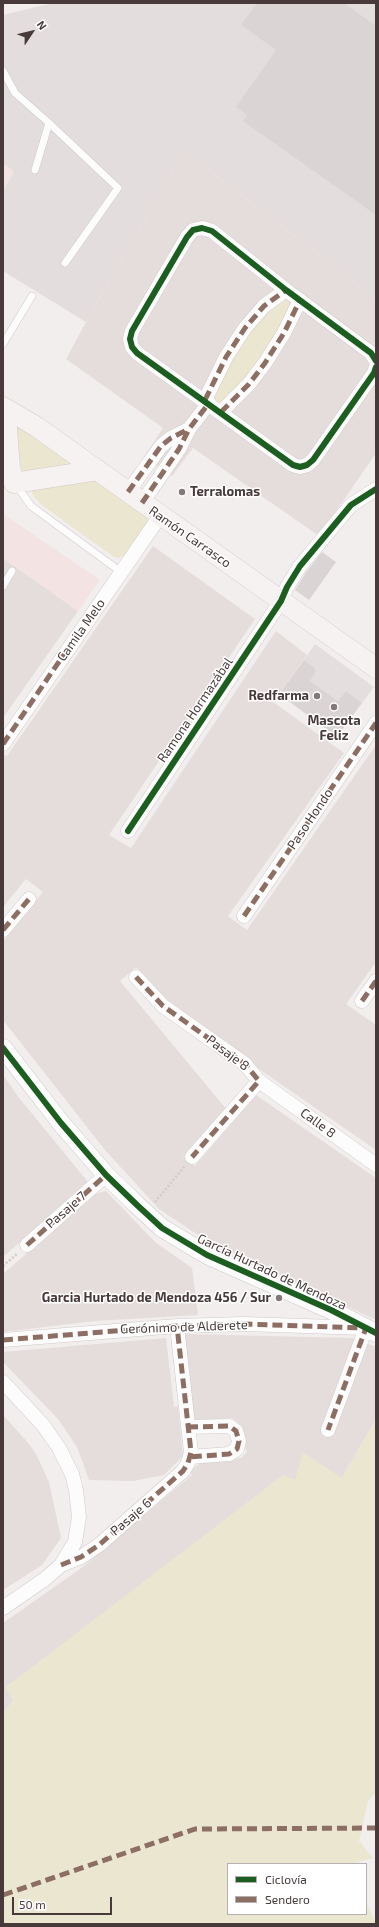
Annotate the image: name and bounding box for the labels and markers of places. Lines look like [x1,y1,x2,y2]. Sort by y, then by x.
place label: Terralomas [190,484,260,500]
marker: Terralomas [177,487,187,497]
place label: Redfarma [249,688,309,704]
marker: Redfarma [312,691,322,701]
marker: Mascota Feliz [329,702,339,712]
place label: Mascota Feliz [307,713,361,744]
place label: Garcia Hurtado de Mendoza 456 / Sur [42,1290,271,1306]
marker: Garcia Hurtado de Mendoza 456 / Sur [274,1293,284,1303]

